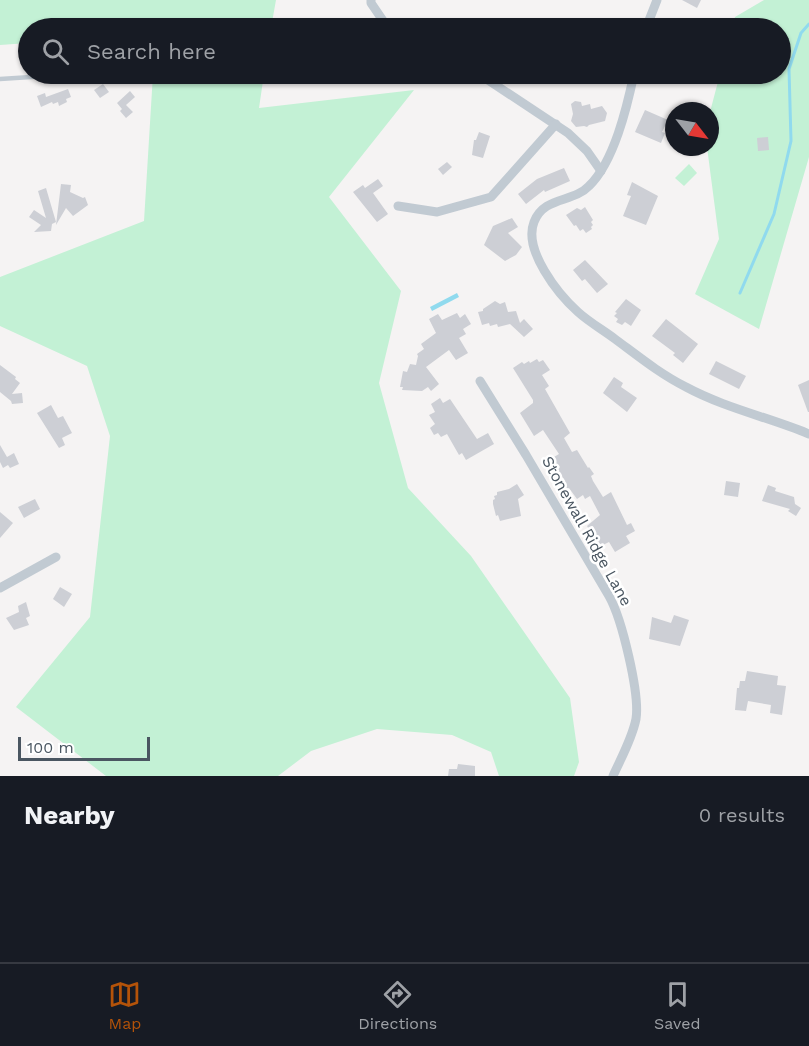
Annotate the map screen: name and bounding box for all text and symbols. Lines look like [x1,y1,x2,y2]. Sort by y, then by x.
search box [18,18,791,84]
icon: search [39,35,72,68]
text: Search here [87,39,216,64]
north arrow [665,102,719,156]
street label: Stonewall Ridge Lane [538,453,636,609]
scale bar [18,734,150,762]
text: 100 m [27,738,74,757]
text: Nearby [24,800,115,830]
text: 0 results [699,803,785,827]
tab: Map [108,978,141,1033]
tab: Directions [358,978,437,1033]
tab: Saved [654,978,701,1033]

